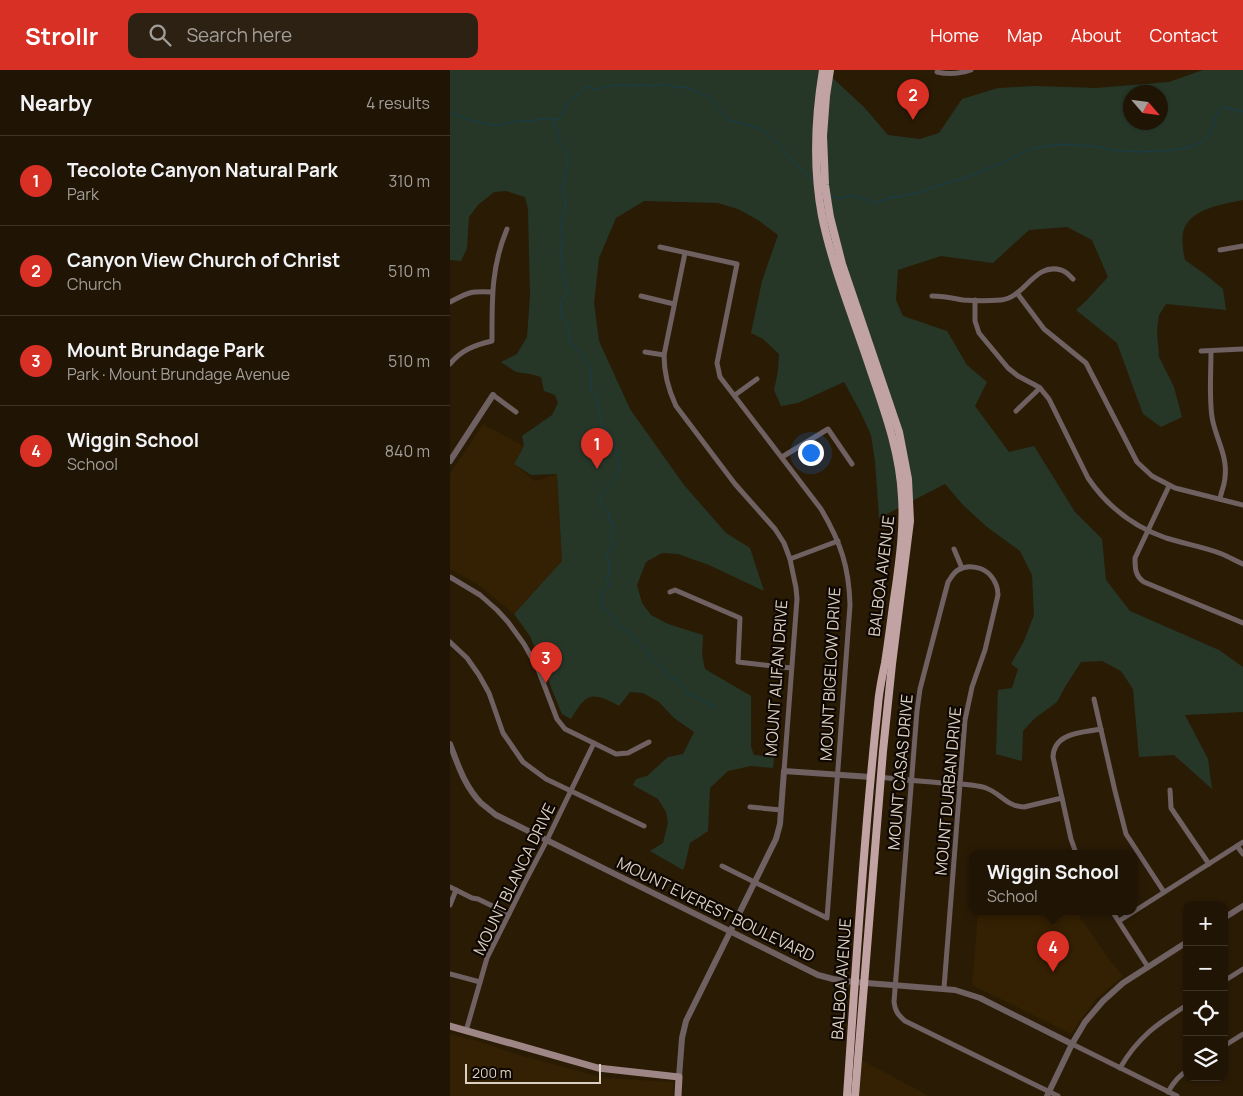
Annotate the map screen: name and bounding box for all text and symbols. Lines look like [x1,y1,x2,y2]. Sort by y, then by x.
search box [128,13,478,58]
text: Strollr [25,19,98,52]
icon: search [146,21,174,49]
text: Search here [186,22,292,48]
text: Home [930,23,979,47]
text: Map [1007,23,1043,47]
text: About [1071,23,1121,47]
text: Contact [1149,23,1218,47]
pin: 2 [897,79,929,120]
north arrow [1123,85,1168,130]
text: Nearby [20,89,92,117]
text: 4 results [366,92,430,114]
text: Tecolote Canyon Natural Park [67,157,338,183]
text: 1 [32,170,40,192]
text: 310 m [388,170,430,192]
text: Park [67,183,99,205]
text: Canyon View Church of Christ [67,247,340,273]
text: 2 [31,260,41,282]
text: 510 m [388,260,430,282]
text: Church [67,273,121,295]
text: Mount Brundage Park [67,337,264,363]
text: 3 [31,350,41,372]
text: 510 m [388,350,430,372]
text: Park · Mount Brundage Avenue [67,363,290,385]
text: Wiggin School [67,427,199,453]
pin: 1 [581,428,613,469]
text: 4 [31,440,41,462]
text: 840 m [385,440,430,462]
your location [798,440,824,466]
text: School [67,453,118,475]
street label: BALBOA AVENUE [863,514,899,638]
street label: MOUNT BIGELOW DRIVE [814,587,846,761]
street label: MOUNT ALIFAN DRIVE [760,599,792,757]
pin: 3 [530,642,562,683]
street label: MOUNT CASAS DRIVE [882,693,918,851]
street label: MOUNT DURBAN DRIVE [930,706,966,876]
street label: MOUNT BLANCA DRIVE [468,799,560,959]
popup [969,850,1137,915]
street label: MOUNT EVEREST BOULEVARD [613,851,819,967]
text: Wiggin School [987,859,1119,885]
text: School [987,885,1038,907]
map controls [1183,901,1228,1081]
button: + [1183,901,1228,946]
street label: BALBOA AVENUE [826,918,856,1040]
pin: 4 [1037,931,1069,972]
button: − [1183,946,1228,991]
button: locate [1183,991,1228,1036]
button: layers [1183,1036,1228,1081]
scale bar [465,1061,601,1084]
text: 200 m [472,1063,512,1082]

